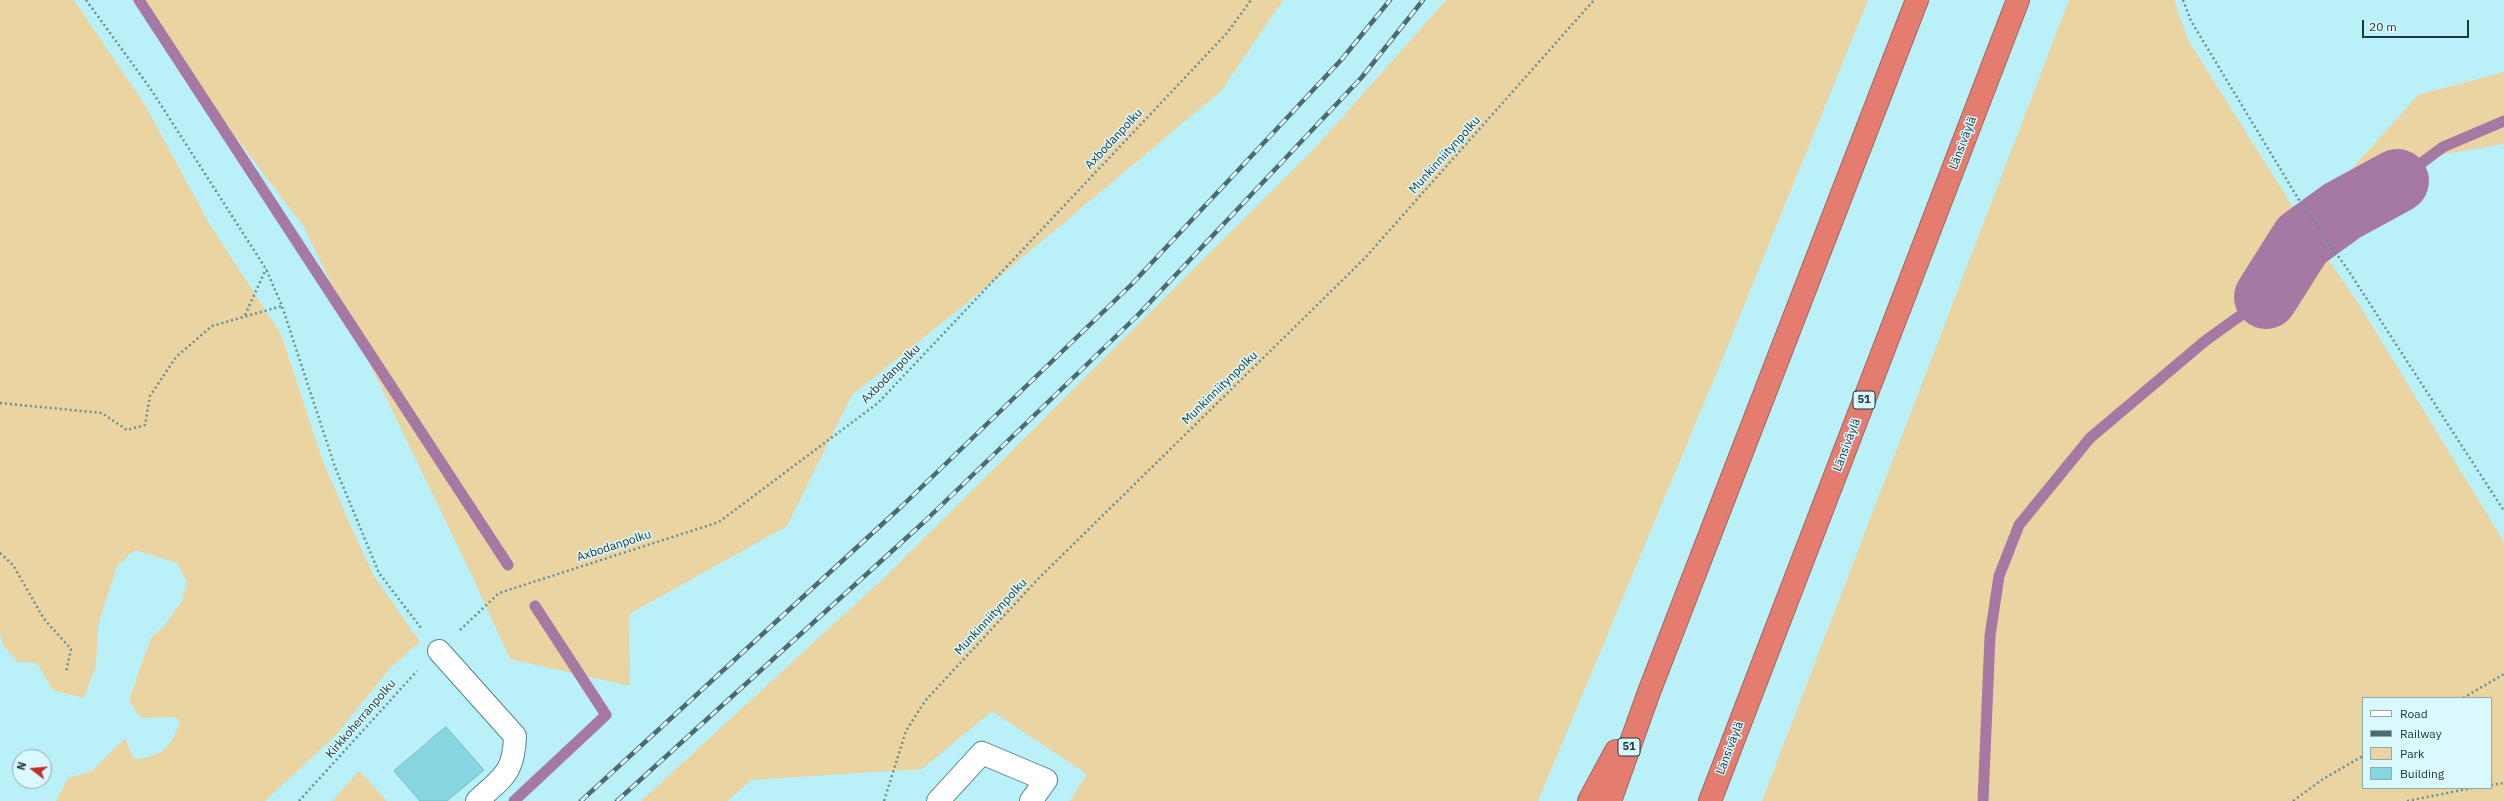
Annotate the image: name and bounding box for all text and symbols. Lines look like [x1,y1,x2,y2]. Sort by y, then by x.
scale bar [2364,12,2471,38]
text: 20 m [2369,19,2397,34]
street label: Axbodanpolku [1082,106,1146,172]
street label: Munkinniitynpolku [1406,113,1484,197]
street label: Länsiväylä [1946,114,1980,172]
street label: Axbodanpolku [858,341,924,407]
street label: Munkinniitynpolku [1179,348,1261,428]
road number: 51 [1853,391,1875,409]
street label: Länsiväylä [1830,416,1864,474]
street label: Axbodanpolku [575,527,653,565]
street label: Munkinniitynpolku [952,576,1030,658]
street label: Kirkkoherranpolku [323,677,399,761]
legend [2362,697,2492,789]
text: Road [2400,706,2428,721]
street label: Länsiväylä [1713,719,1747,777]
text: Railway [2400,726,2442,741]
road number: 51 [1618,738,1640,756]
text: Park [2400,746,2424,761]
north arrow [12,749,52,789]
text: N [14,760,29,772]
text: Building [2400,766,2444,781]

